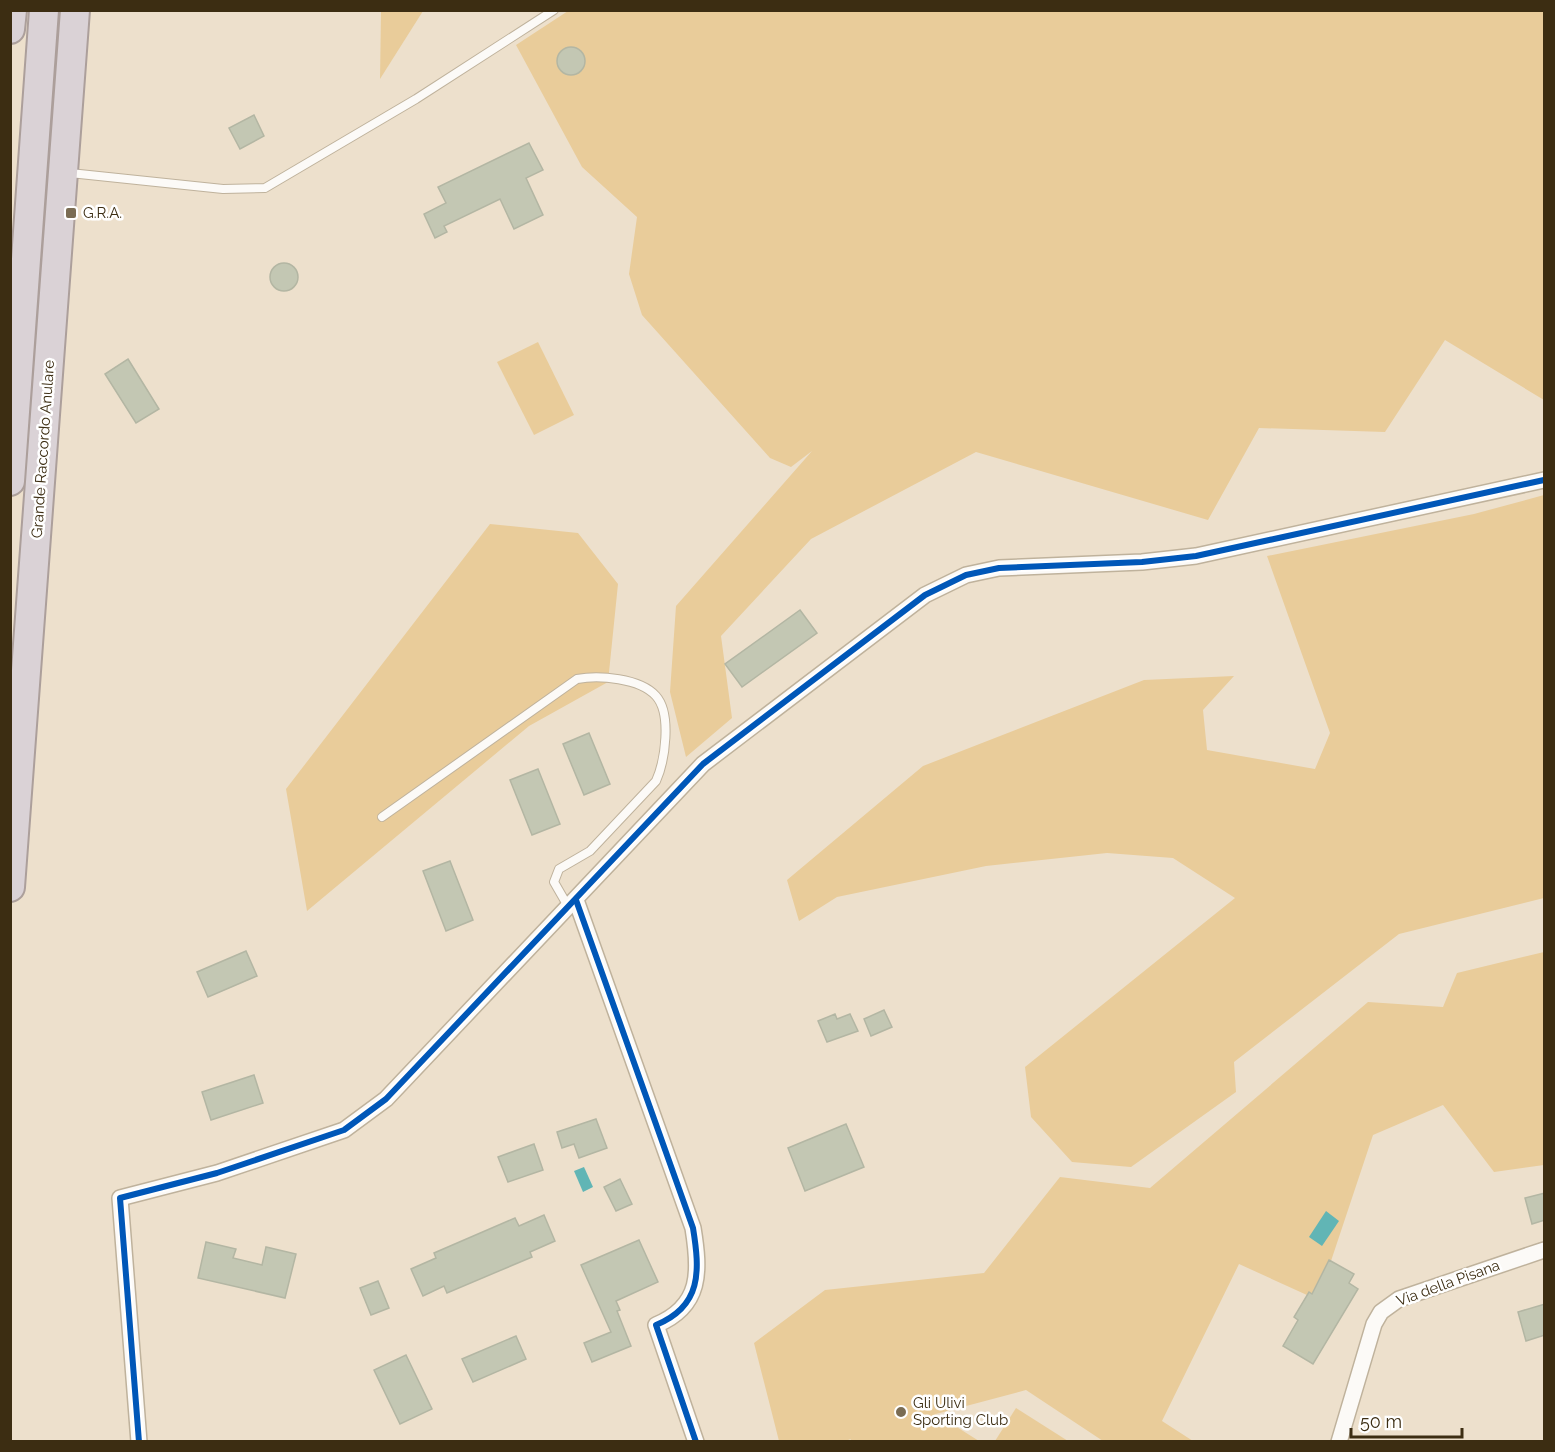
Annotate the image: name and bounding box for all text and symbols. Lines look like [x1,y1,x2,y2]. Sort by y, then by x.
place label: G.R.A. [83,204,122,222]
marker: G.R.A. [64,206,78,220]
street label: Grande Raccordo Anulare [28,359,58,539]
street label: Via della Pisana [1394,1256,1502,1310]
place label: Gli Ulivi Sporting Club [913,1394,1008,1429]
scale bar [1351,1401,1462,1439]
marker: Gli Ulivi Sporting Club [894,1405,908,1419]
text: 50 m [1360,1411,1402,1432]

